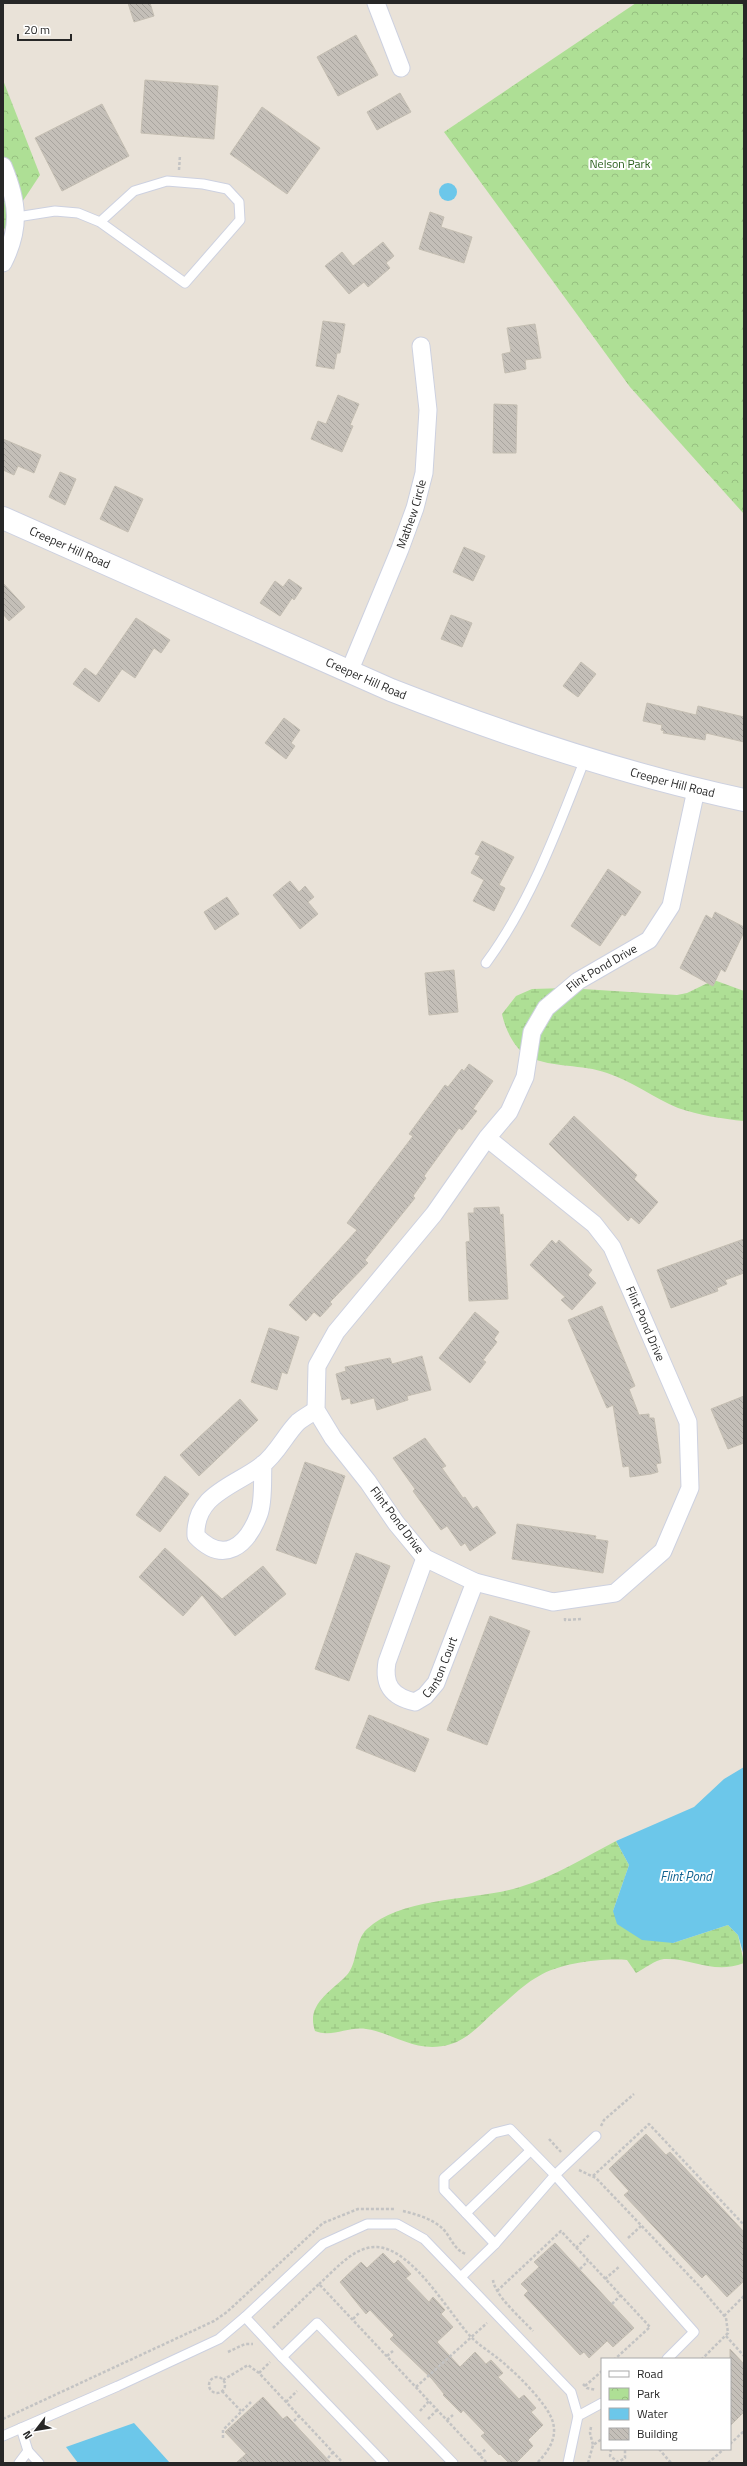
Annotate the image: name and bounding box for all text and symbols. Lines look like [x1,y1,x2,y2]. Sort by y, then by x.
scale bar [18,16,71,42]
text: 20 m [24,20,50,39]
park label: Nelson Park [590,154,651,173]
street label: Mathew Circle [391,477,431,551]
street label: Creeper Hill Road [26,521,113,573]
street label: Creeper Hill Road [323,652,410,704]
street label: Creeper Hill Road [628,762,717,802]
street label: Flint Pond Drive [561,939,641,996]
street label: Flint Pond Drive [621,1283,670,1364]
street label: Flint Pond Drive [366,1482,429,1557]
street label: Canton Court [417,1633,462,1702]
water label: Flint Pond [660,1866,713,1886]
legend [601,2358,731,2450]
text: Road [637,2364,663,2383]
text: Park [637,2384,660,2403]
text: Water [637,2404,668,2423]
north arrow [16,2410,56,2450]
text: Building [637,2424,678,2443]
text: N [19,2428,36,2443]

